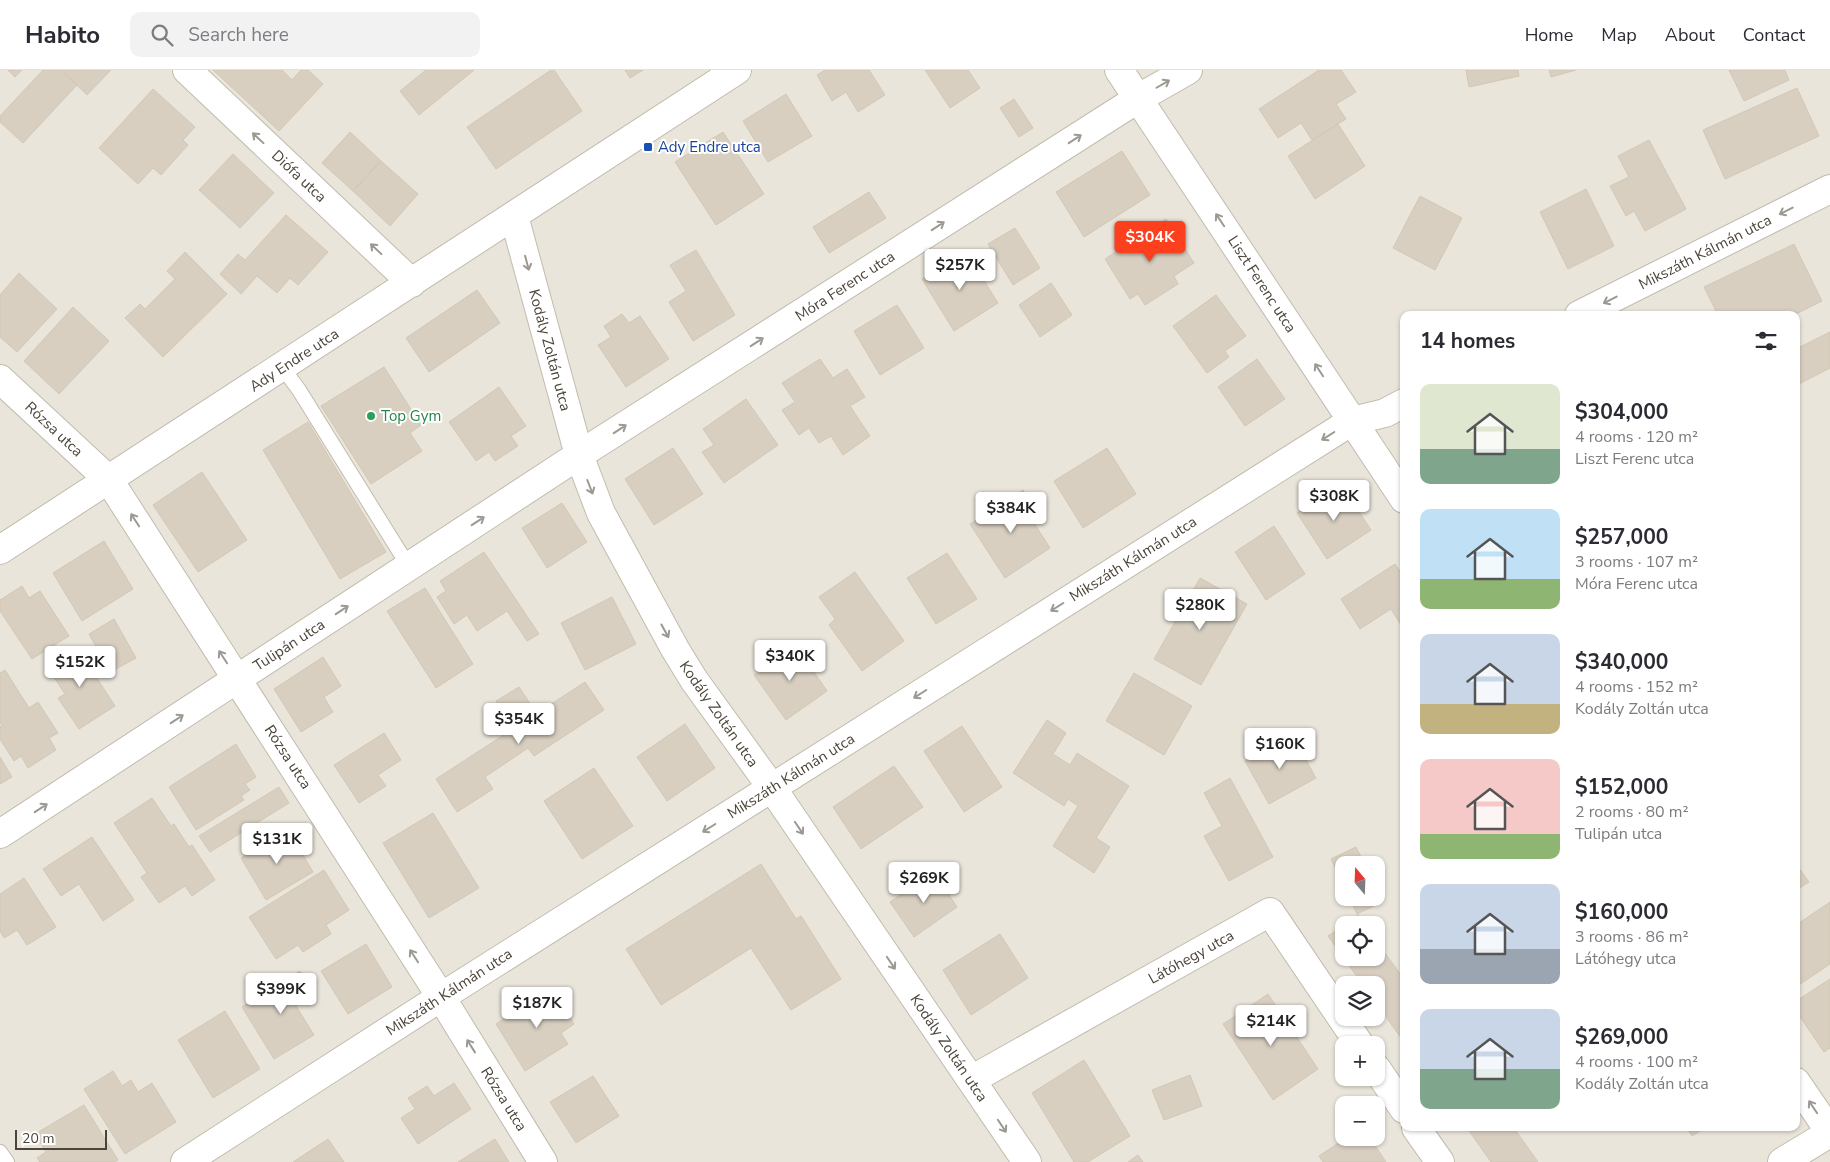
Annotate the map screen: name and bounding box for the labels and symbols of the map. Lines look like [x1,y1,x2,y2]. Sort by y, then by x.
one-way arrow [1156,79,1171,89]
one-way arrow [252,132,265,144]
one-way arrow [1068,133,1082,144]
place label: Ady Endre utca [658,137,761,157]
marker: Ady Endre utca [642,141,654,153]
street label: Diófa utca [267,145,331,207]
one-way arrow [1779,206,1794,216]
street label: Mikszáth Kálmán utca [1635,210,1775,294]
one-way arrow [1215,213,1225,227]
pin: $304K [1115,220,1185,263]
one-way arrow [931,221,945,231]
street label: Liszt Ferenc utca [1223,232,1301,336]
one-way arrow [370,243,383,255]
street label: Móra Ferenc utca [791,246,899,326]
pin: $257K [925,248,995,291]
one-way arrow [522,254,532,270]
street label: Kodály Zoltán utca [524,287,576,413]
one-way arrow [1603,296,1618,305]
street label: Ady Endre utca [245,324,343,396]
one-way arrow [749,336,763,346]
one-way arrow [1313,364,1323,378]
street label: Rózsa utca [21,397,87,461]
place label: Top Gym [381,406,441,426]
marker: Top Gym [365,410,377,422]
one-way arrow [612,424,626,434]
one-way arrow [1321,431,1335,441]
one-way arrow [586,478,595,494]
pin: $308K [1299,480,1369,522]
pin: $384K [976,492,1046,534]
street label: Mikszáth Kálmán utca [1066,512,1200,606]
one-way arrow [130,513,140,527]
one-way arrow [471,516,485,527]
pin: $280K [1165,588,1235,631]
one-way arrow [1051,603,1065,613]
one-way arrow [335,605,349,616]
street label: Tulipán utca [249,614,329,676]
one-way arrow [660,623,670,638]
pin: $340K [755,640,825,682]
pin: $152K [45,646,115,688]
one-way arrow [218,650,228,664]
street label: Kodály Zoltán utca [675,657,763,771]
one-way arrow [913,689,927,700]
pin: $354K [484,702,554,745]
one-way arrow [169,713,183,723]
street label: Rózsa utca [260,721,316,793]
pin: $160K [1245,728,1315,770]
street label: Mikszáth Kálmán utca [724,729,858,823]
one-way arrow [33,802,47,812]
one-way arrow [794,821,804,835]
pin: $131K [242,822,312,865]
one-way arrow [702,823,716,833]
north arrow [1335,856,1385,906]
pin: $269K [889,862,959,904]
street label: Látóhegy utca [1145,925,1237,989]
street label: Mikszáth Kálmán utca [382,944,516,1040]
one-way arrow [409,949,419,963]
one-way arrow [886,955,896,969]
pin: $399K [246,972,316,1015]
pin: $187K [502,986,572,1029]
street label: Kodály Zoltán utca [906,990,992,1106]
pin: $214K [1236,1004,1306,1047]
one-way arrow [466,1040,476,1054]
street label: Rózsa utca [476,1063,532,1135]
one-way arrow [1808,1101,1818,1115]
one-way arrow [997,1118,1007,1132]
scale bar [15,1127,108,1150]

